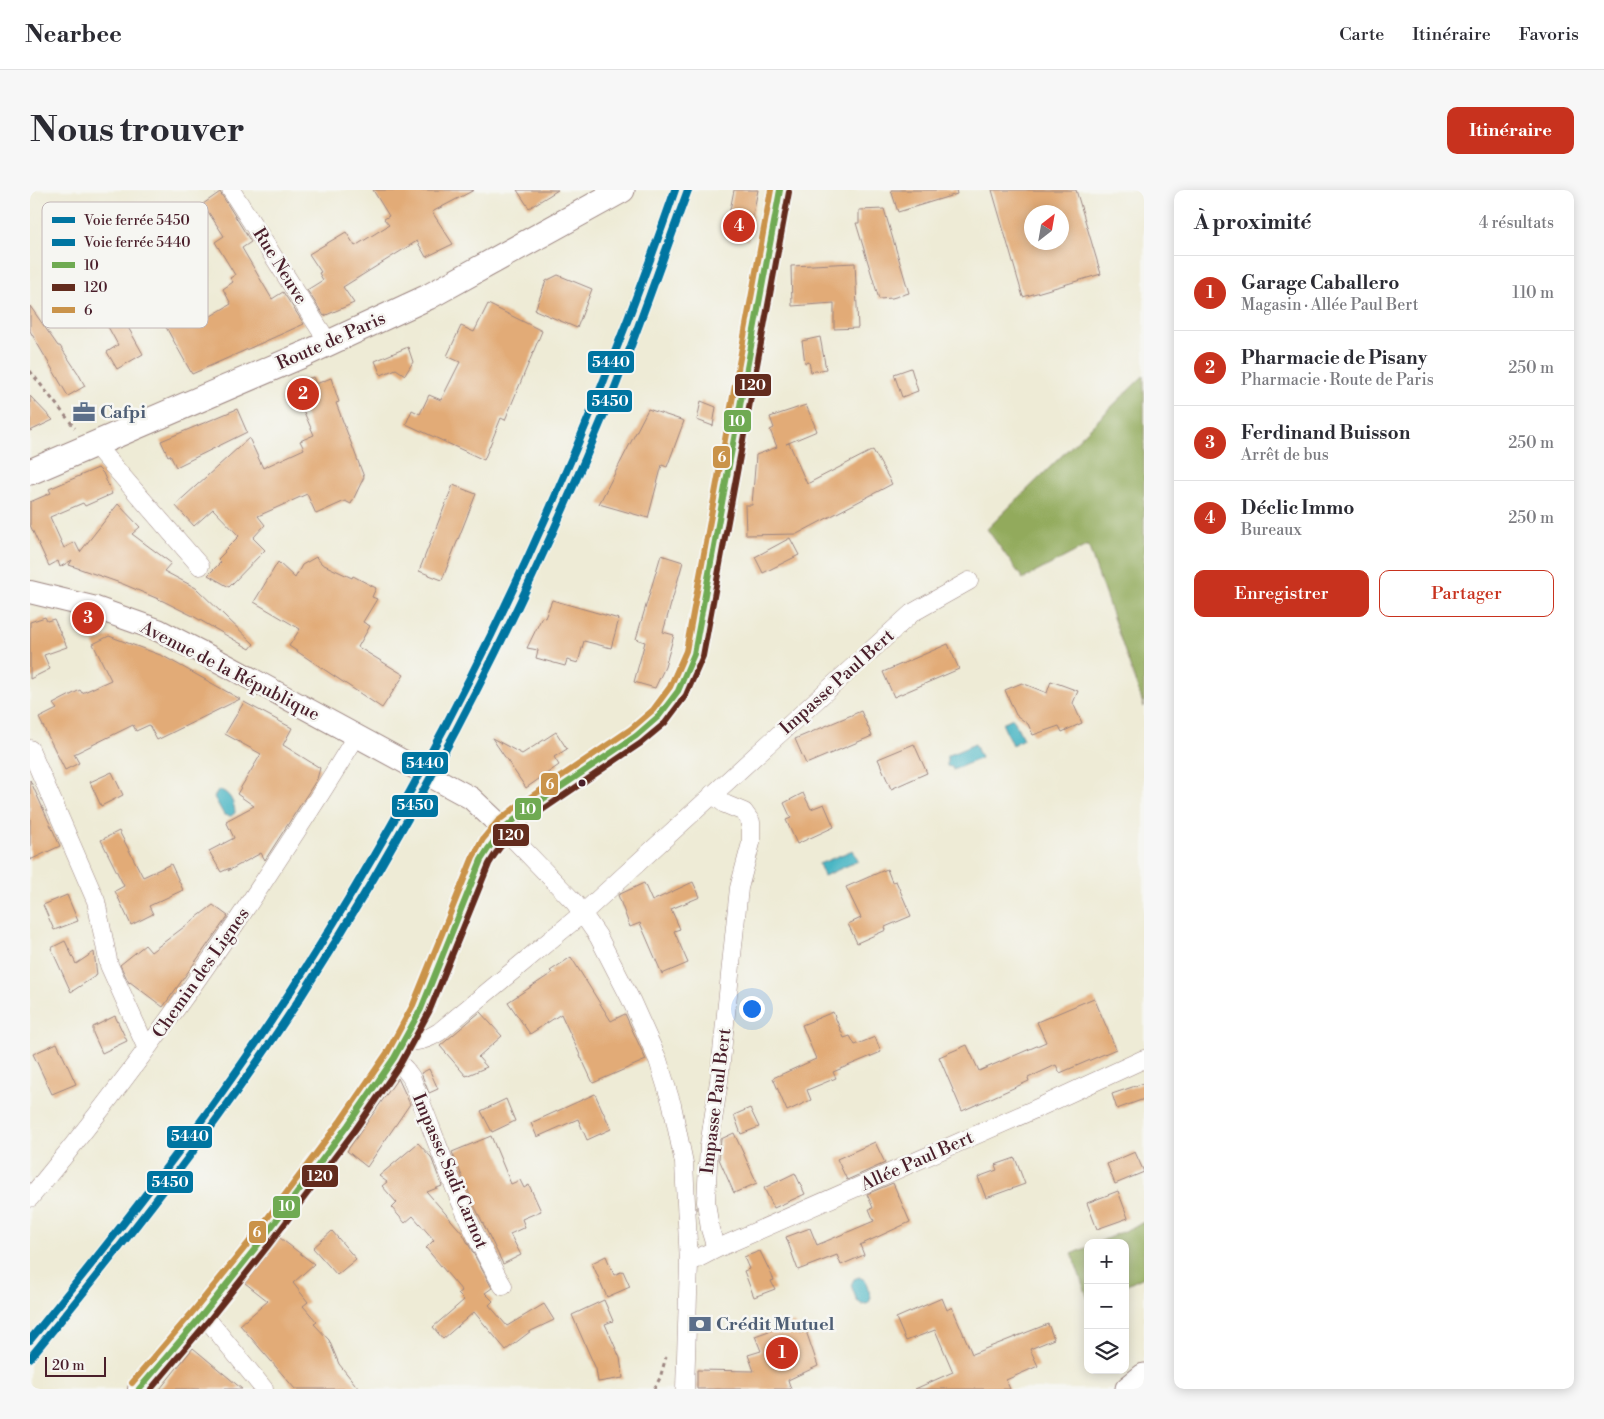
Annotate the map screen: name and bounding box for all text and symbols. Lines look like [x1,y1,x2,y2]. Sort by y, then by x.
text: Nearbee [25,20,122,50]
text: Carte [1339,23,1384,46]
text: Itinéraire [1412,23,1491,46]
text: Favoris [1519,23,1579,46]
button: Itinéraire [1447,107,1574,154]
text: Nous trouver [30,109,245,152]
legend [42,202,208,328]
north arrow [1024,205,1069,250]
pin: 4 [723,207,755,245]
text: À proximité [1194,210,1311,236]
text: Voie ferrée 5450 [83,212,190,230]
text: 4 résultats [1479,213,1554,233]
street label: Rue Neuve [248,224,312,308]
text: Voie ferrée 5440 [83,234,191,252]
text: 10 [84,257,99,275]
text: Garage Caballero [1241,271,1399,295]
text: 120 [84,279,108,297]
text: 1 [1206,283,1214,303]
text: 110 m [1512,283,1554,303]
text: Magasin · Allée Paul Bert [1241,295,1418,315]
text: 6 [84,302,93,320]
street label: Route de Paris [273,307,389,375]
text: Pharmacie de Pisany [1241,346,1427,370]
line badge: 5440 [587,350,635,374]
text: 5440 [592,354,630,372]
text: 2 [1205,358,1215,378]
text: 250 m [1508,358,1554,378]
text: Pharmacie · Route de Paris [1241,370,1434,390]
line badge: 120 [734,373,772,397]
pin: 2 [287,375,319,413]
text: 120 [740,377,766,395]
line badge: 5450 [586,389,633,413]
text: 5450 [591,393,629,411]
office icon: Cafpi [71,399,97,425]
place label: Cafpi [100,401,146,424]
line badge: 10 [723,409,752,433]
text: 10 [729,413,745,431]
text: Ferdinand Buisson [1241,421,1410,445]
text: 3 [1205,433,1215,453]
text: 250 m [1508,433,1554,453]
line badge: 6 [712,445,731,469]
text: Arrêt de bus [1241,445,1329,465]
text: 6 [718,449,727,467]
text: Déclic Immo [1241,496,1354,520]
text: 4 [1205,508,1215,528]
text: 250 m [1508,508,1554,528]
text: Bureaux [1241,520,1302,540]
button: Enregistrer [1194,570,1369,617]
button: Partager [1379,570,1554,617]
pin: 3 [72,599,104,637]
street label: Avenue de la République [136,615,324,726]
street label: Impasse Paul Bert [775,624,900,740]
line badge: 5440 [401,751,449,775]
text: 5440 [406,755,444,773]
line badge: 6 [540,772,559,796]
text: 6 [546,776,555,794]
unlabelled marker [577,778,587,788]
line badge: 5450 [391,794,439,818]
text: 5450 [396,797,434,815]
line badge: 10 [514,797,542,821]
text: 10 [520,801,536,819]
line badge: 120 [492,823,530,847]
text: 120 [498,827,524,845]
street label: Chemin des Lignes [147,903,255,1043]
your location [739,996,765,1022]
street label: Impasse Paul Bert [696,1026,736,1175]
street label: Impasse Sadi Carnot [407,1090,493,1253]
line badge: 5440 [166,1125,213,1149]
street label: Allée Paul Bert [856,1126,978,1197]
text: 5440 [171,1128,209,1146]
line badge: 120 [301,1164,339,1188]
text: 120 [307,1168,333,1186]
line badge: 5450 [146,1170,194,1194]
text: 5450 [151,1174,189,1192]
line badge: 10 [272,1195,301,1219]
text: 10 [279,1198,295,1216]
line badge: 6 [248,1220,267,1244]
text: 6 [253,1224,262,1242]
map controls [1084,1239,1129,1374]
button: + [1084,1239,1129,1284]
button: − [1084,1284,1129,1329]
bank icon: Crédit Mutuel [687,1311,713,1337]
place label: Crédit Mutuel [716,1313,835,1336]
button: layers [1084,1329,1129,1374]
pin: 1 [766,1334,798,1372]
scale bar [45,1354,106,1377]
text: 20 m [52,1357,84,1375]

